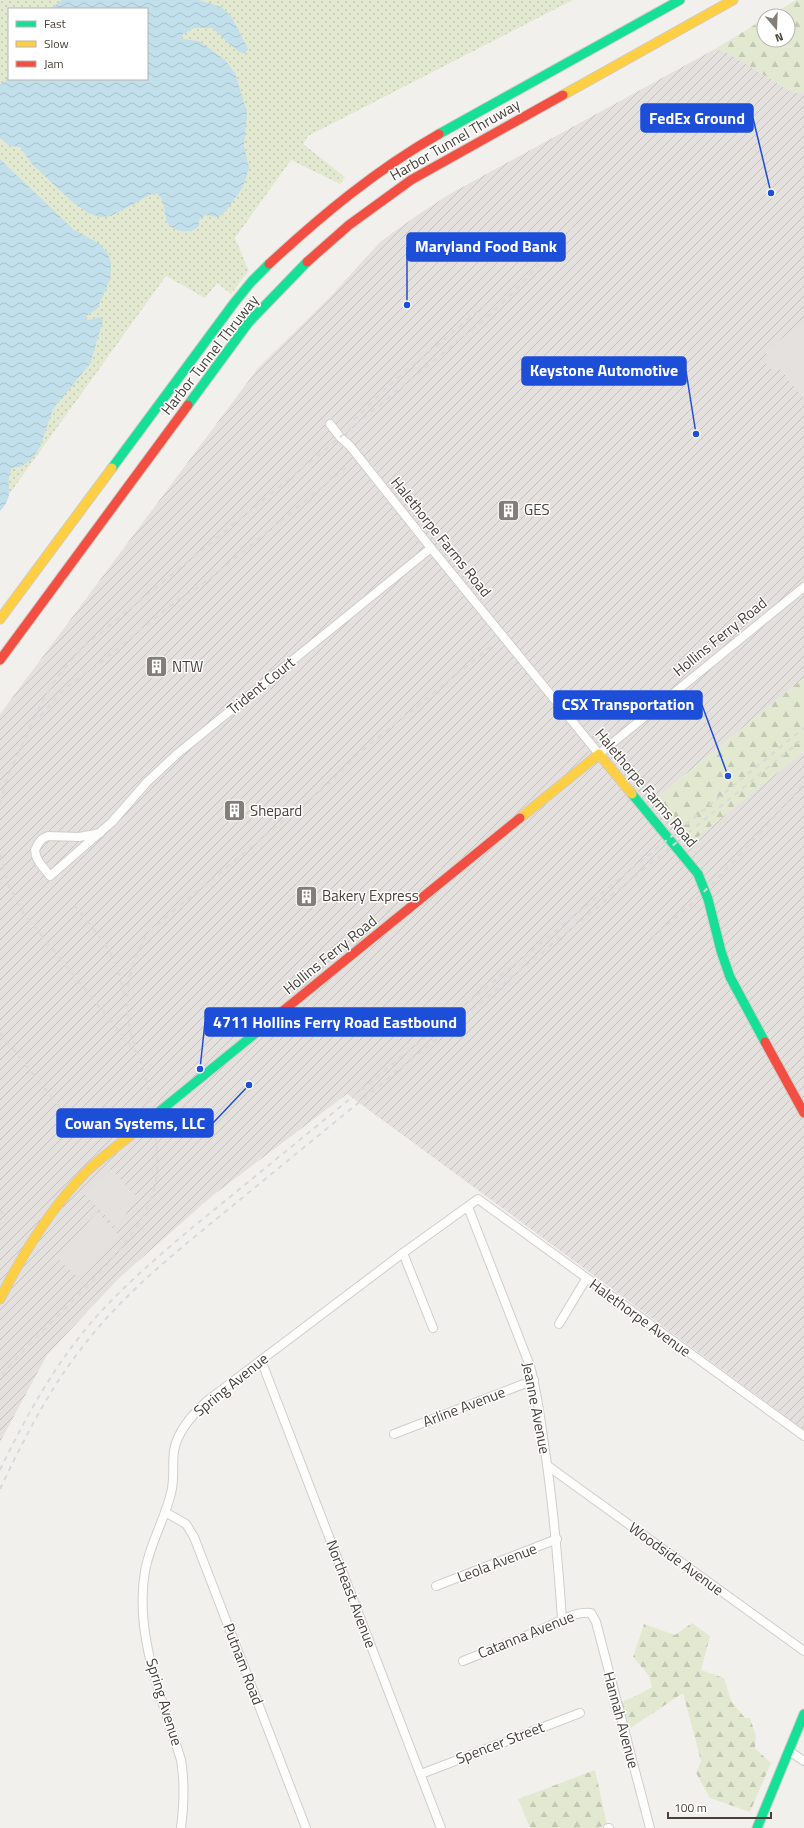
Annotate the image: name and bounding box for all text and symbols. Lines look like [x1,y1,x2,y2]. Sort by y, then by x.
legend [8,8,148,80]
north arrow [756,8,796,48]
text: Fast [44,14,67,33]
text: N [773,29,785,46]
text: Slow [44,34,69,53]
text: Jam [44,54,64,73]
street label: Harbor Tunnel Thruway [385,93,524,186]
callout: FedEx Ground [641,104,753,132]
text: FedEx Ground [649,106,745,130]
callout: Maryland Food Bank [407,233,565,261]
text: Maryland Food Bank [415,234,558,258]
street label: Harbor Tunnel Thruway [155,290,264,420]
callout: Keystone Automotive [522,357,686,385]
text: Keystone Automotive [530,358,678,382]
street label: Halethorpe Farms Road [385,471,497,602]
building icon: GES [496,497,522,523]
place label: GES [524,498,550,521]
street label: Hollins Ferry Road [668,591,772,682]
street label: Trident Court [222,651,300,720]
building icon: NTW [143,654,169,680]
place label: NTW [172,655,203,678]
callout: CSX Transportation [554,691,702,719]
text: CSX Transportation [562,692,694,716]
street label: Halethorpe Farms Road [590,723,703,852]
building icon: Shepard [221,798,247,824]
place label: Shepard [250,799,302,822]
building icon: Bakery Express [294,883,320,909]
place label: Bakery Express [322,884,419,907]
street label: Hollins Ferry Road [278,909,382,1000]
callout: 4711 Hollins Ferry Road Eastbound [205,1008,465,1036]
text: 4711 Hollins Ferry Road Eastbound [213,1010,457,1034]
callout: Cowan Systems, LLC [57,1109,213,1137]
text: Cowan Systems, LLC [65,1111,206,1135]
street label: Halethorpe Avenue [585,1273,696,1362]
street label: Spring Avenue [188,1347,273,1422]
street label: Jeanne Avenue [516,1360,557,1456]
street label: Arline Avenue [419,1380,508,1433]
street label: Woodside Avenue [624,1516,729,1601]
street label: Northeast Avenue [320,1536,383,1651]
street label: Leola Avenue [454,1537,540,1588]
street label: Catanna Avenue [474,1605,578,1664]
street label: Putnam Road [217,1620,270,1708]
street label: Spring Avenue [140,1655,189,1748]
street label: Hannah Avenue [597,1669,645,1771]
street label: Spencer Street [452,1715,548,1770]
scale bar [668,1794,771,1820]
text: 100 m [674,1798,707,1817]

